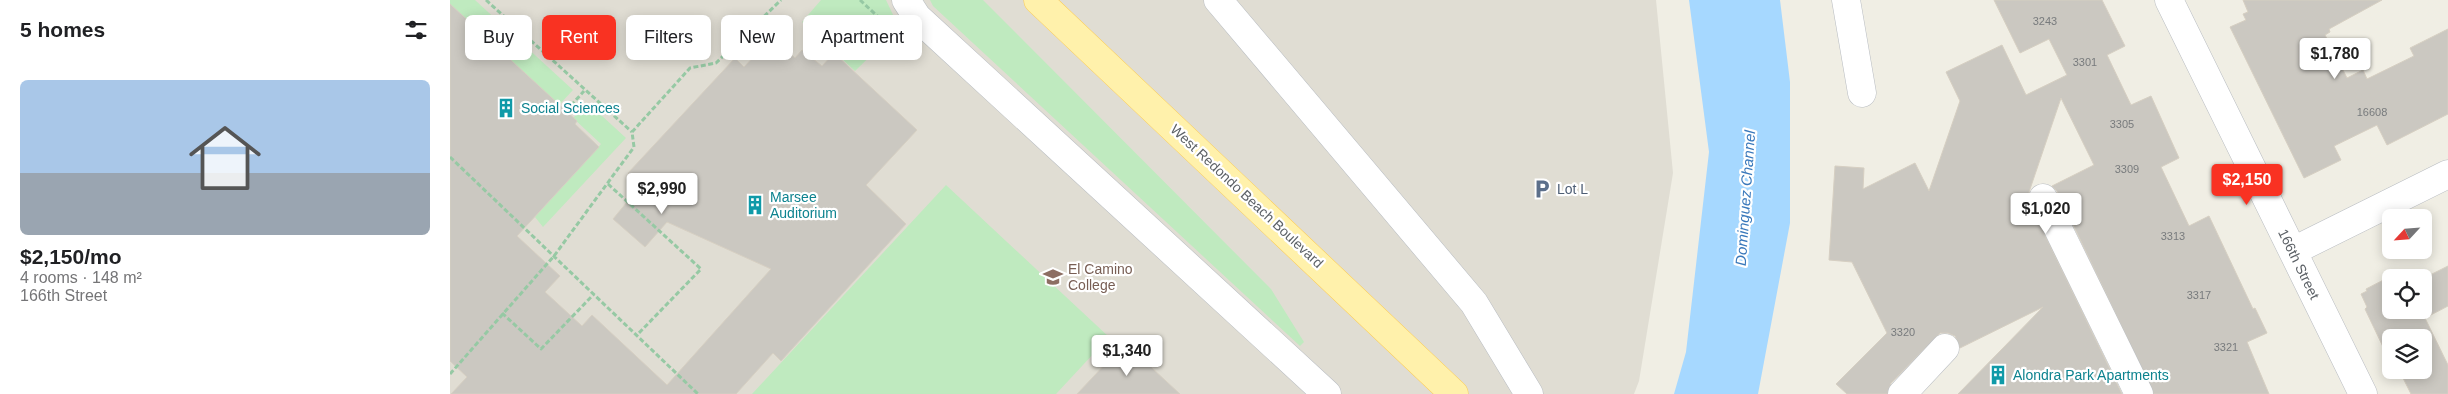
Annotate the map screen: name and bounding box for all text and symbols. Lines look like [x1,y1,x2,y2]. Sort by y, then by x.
chip: Buy [465,15,532,60]
chip: Rent [542,15,616,60]
chip: Filters [626,15,711,60]
chip: New [721,15,793,60]
chip: Apartment [803,15,922,60]
house number: 3243 [2033,15,2057,27]
icon: filters [402,16,430,44]
text: 5 homes [20,18,105,41]
pin: $1,780 [2294,38,2376,80]
text: $1,780 [2311,45,2359,62]
house number: 3301 [2073,56,2097,68]
building icon: Social Sciences [495,97,517,119]
place label: Social Sciences [521,100,620,116]
house number: 16608 [2357,106,2387,118]
icon: home [180,113,270,203]
house number: 3305 [2110,118,2134,130]
street label: West Redondo Beach Boulevard [1167,121,1327,271]
water label: Dominguez Channel [1732,129,1758,266]
house number: 3309 [2115,163,2139,175]
pin: $2,150 [2206,164,2288,206]
text: $2,150 [2223,171,2271,188]
pin: $2,990 [621,172,703,215]
parking icon: Lot L [1531,178,1553,200]
text: $2,990 [638,180,686,197]
place label: Lot L [1557,181,1588,197]
place label: Marsee Auditorium [770,189,837,221]
pin: $1,020 [2005,192,2087,235]
building icon: Marsee Auditorium [744,194,766,216]
text: $1,020 [2022,200,2070,217]
north arrow [2382,209,2432,259]
map controls [2382,209,2432,379]
street label: 166th Street [2275,226,2323,302]
house number: 3313 [2161,230,2185,242]
text: $2,150/mo [20,245,122,268]
place label: El Camino College [1068,261,1133,293]
school or university icon: El Camino College [1042,266,1064,288]
text: 4 rooms · 148 m² [20,269,142,286]
button: locate [2382,269,2432,319]
text: 166th Street [20,287,107,304]
house number: 3317 [2187,289,2211,301]
house number: 3320 [1891,326,1915,338]
button: layers [2382,329,2432,379]
pin: $1,340 [1086,334,1168,377]
house number: 3321 [2214,341,2238,353]
text: $1,340 [1103,342,1151,359]
building icon: Alondra Park Apartments [1987,364,2009,386]
place label: Alondra Park Apartments [2013,367,2169,383]

